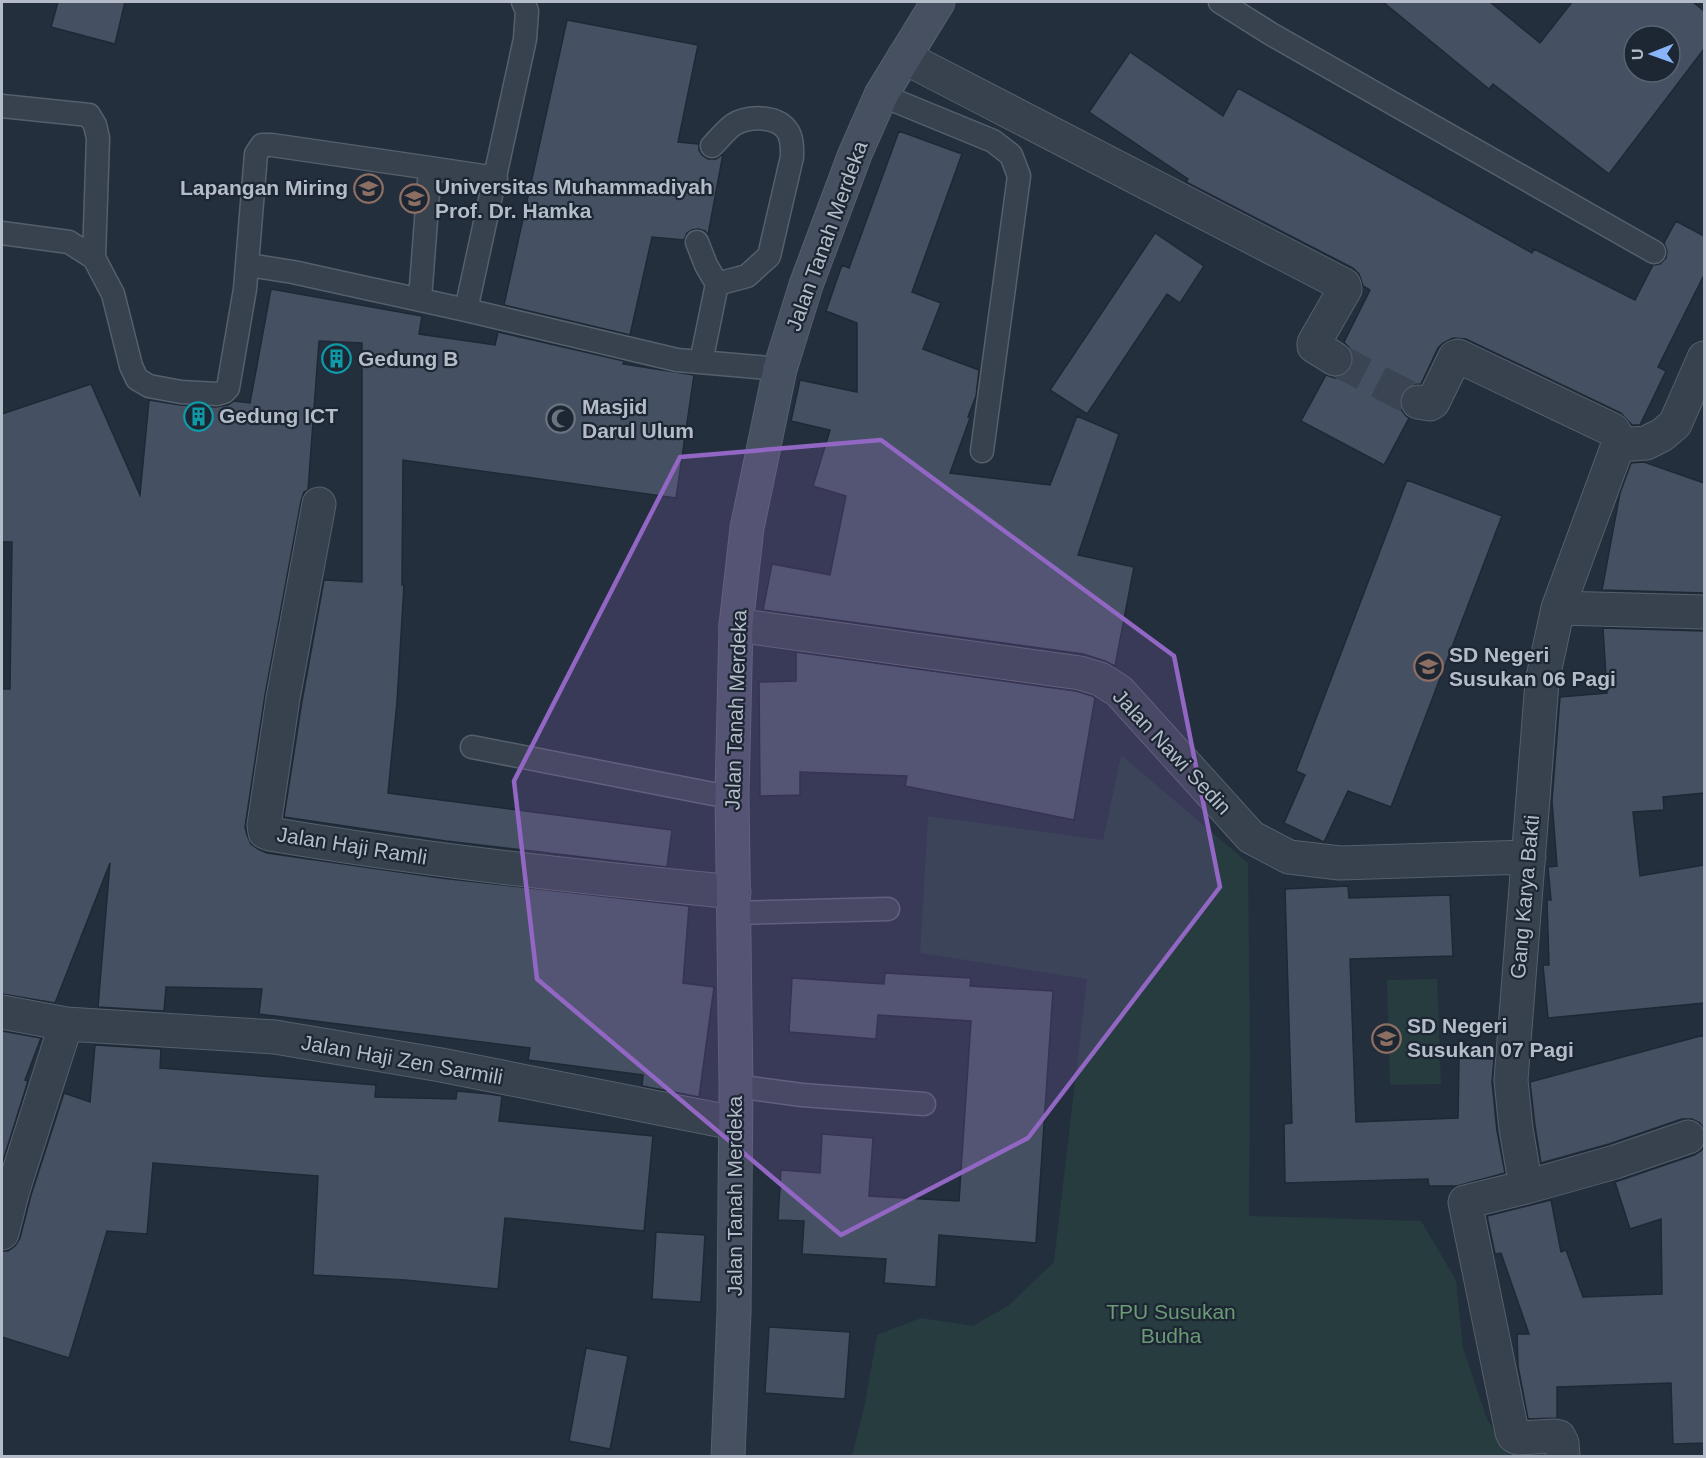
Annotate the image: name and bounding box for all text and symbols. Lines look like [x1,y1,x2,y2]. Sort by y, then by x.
north arrow [1622,24,1682,84]
text: U [1629,48,1646,60]
street label: Jalan Tanah Merdeka [781,137,872,334]
school or university icon: Lapangan Miring [353,172,385,204]
place label: Universitas Muhammadiyah Prof. Dr. Hamka [435,175,713,222]
place label: Lapangan Miring [180,176,348,199]
school or university icon: Universitas Muhammadiyah Prof. Dr. Hamka [398,183,430,215]
building icon: Gedung B [321,343,353,375]
place label: Gedung B [358,347,458,370]
place label: Masjid Darul Ulum [582,395,694,442]
building icon: Gedung ICT [182,400,214,432]
mosque icon: Masjid Darul Ulum [545,403,577,435]
place label: Gedung ICT [219,404,338,427]
street label: Jalan Tanah Merdeka [721,609,751,811]
place label: SD Negeri Susukan 06 Pagi [1449,643,1616,690]
school or university icon: SD Negeri Susukan 06 Pagi [1412,651,1444,683]
street label: Jalan Nawi Sedin [1109,684,1236,819]
street label: Gang Karya Bakti [1506,814,1543,980]
street label: Jalan Haji Ramli [275,822,429,869]
place label: SD Negeri Susukan 07 Pagi [1407,1014,1574,1061]
school or university icon: SD Negeri Susukan 07 Pagi [1370,1022,1402,1054]
street label: Jalan Haji Zen Sarmili [300,1030,505,1089]
street label: Jalan Tanah Merdeka [723,1095,746,1296]
park label: TPU Susukan Budha [1106,1300,1236,1347]

